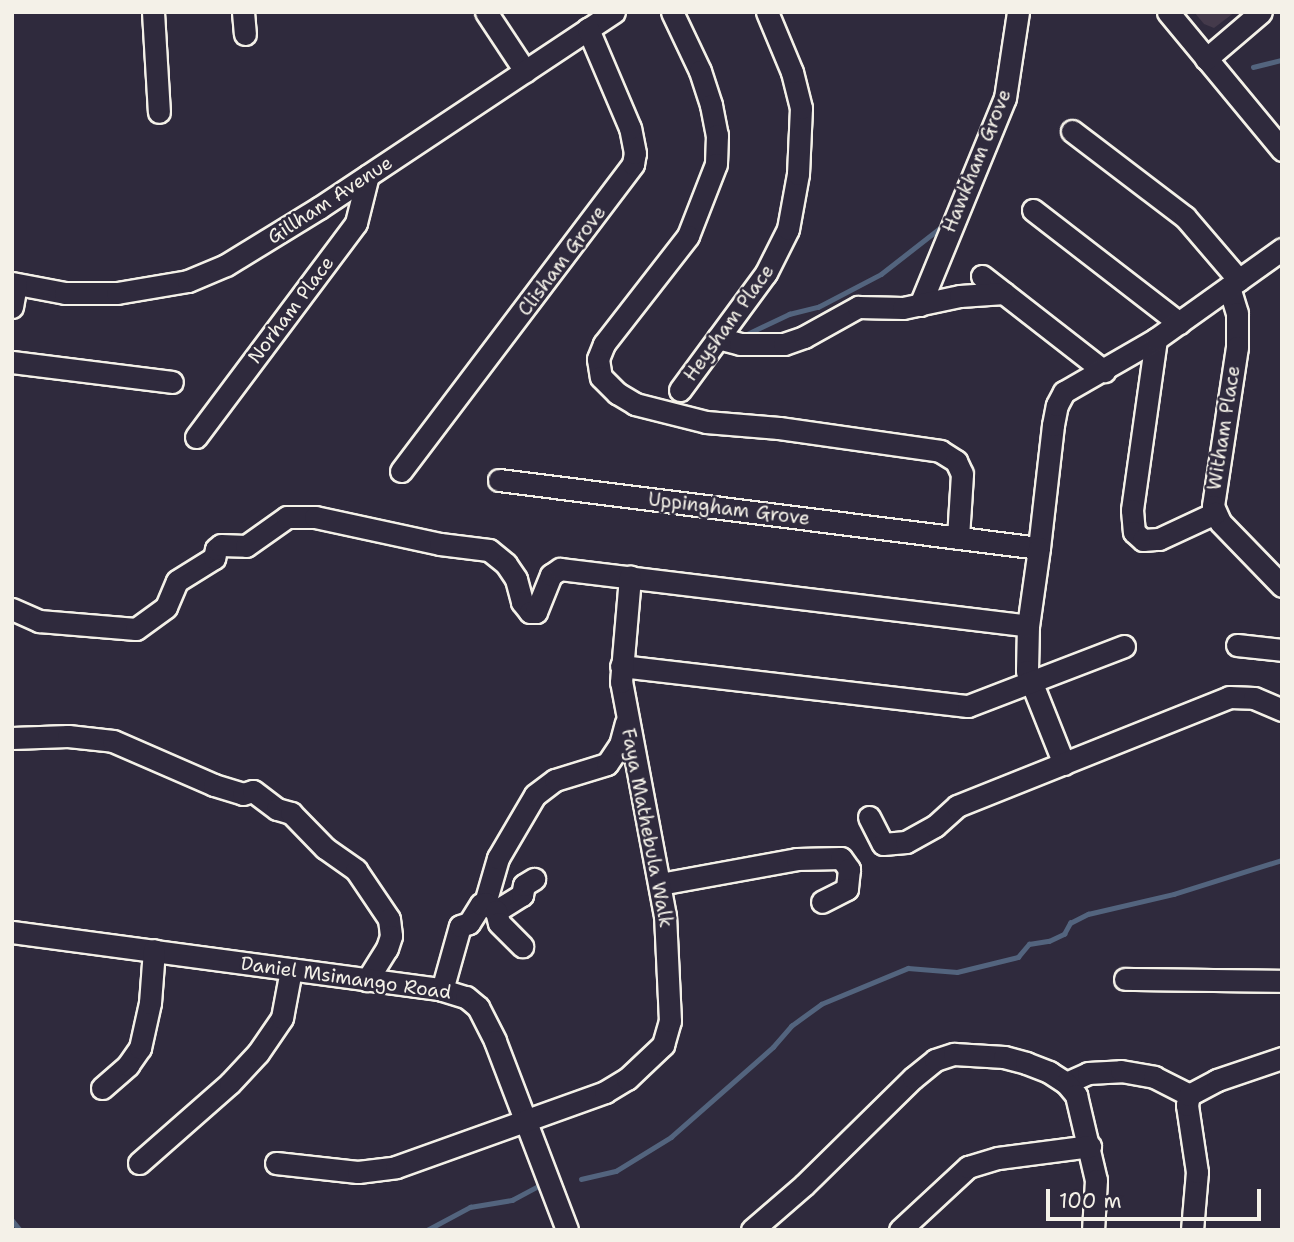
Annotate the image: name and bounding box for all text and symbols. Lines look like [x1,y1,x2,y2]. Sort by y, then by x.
street label: Hawkham Grove [938,86,1016,236]
street label: Gillham Avenue [263,151,397,249]
street label: Clisham Grove [513,201,611,321]
street label: Norham Place [243,252,339,368]
street label: Heysham Place [679,260,779,386]
street label: Witham Place [1203,364,1245,492]
street label: Uppingham Grove [647,488,811,530]
street label: Faya Mathebula Walk [616,726,678,930]
street label: Daniel Msimango Road [239,952,453,1004]
scale bar [1049,1176,1264,1220]
text: 100 m [1059,1187,1122,1215]

